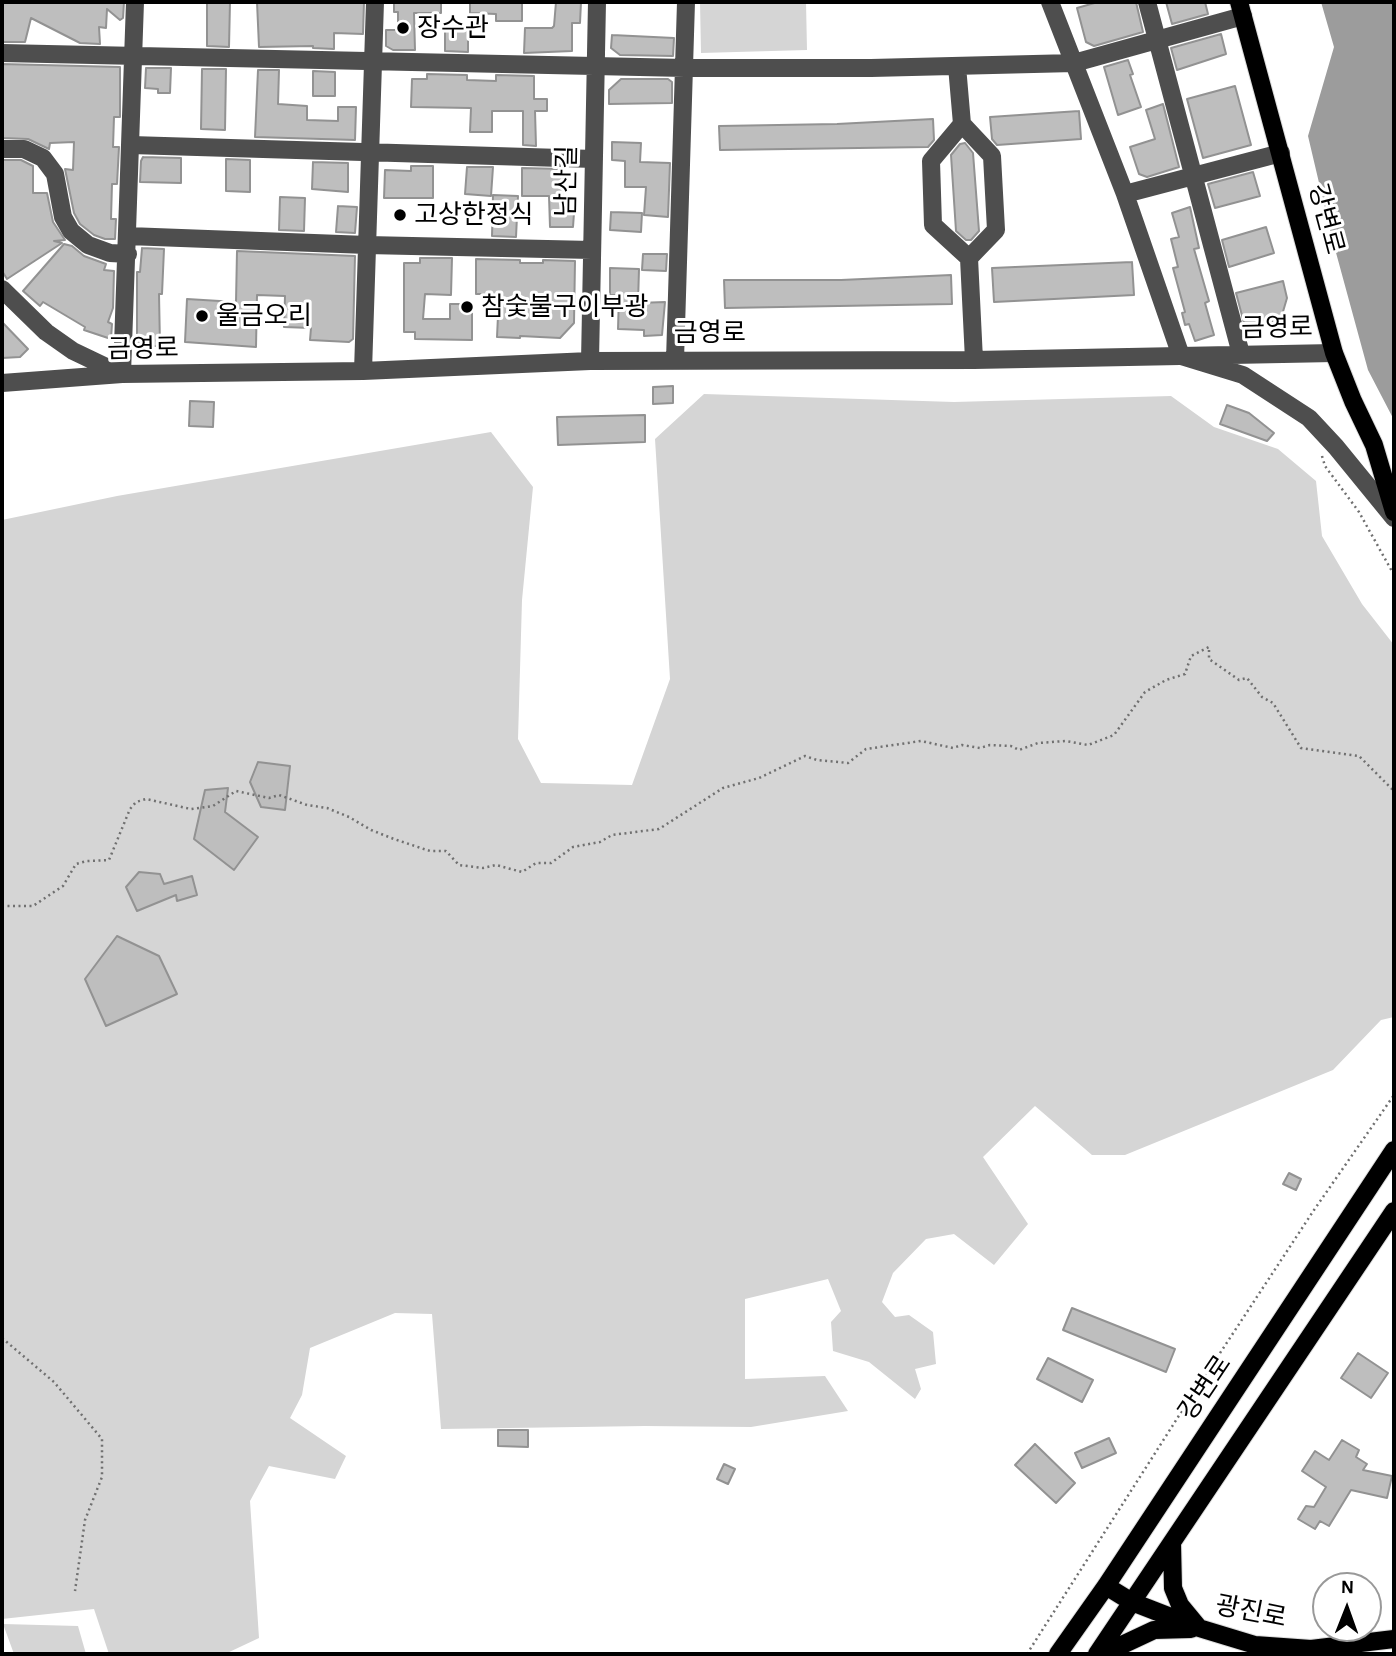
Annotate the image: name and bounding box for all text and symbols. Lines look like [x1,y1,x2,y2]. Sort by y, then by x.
place label: 장수관 [417,12,489,44]
marker: 장수관 [395,20,411,36]
street label: 남산길 [551,145,583,217]
street label: 강변로 [1302,180,1350,258]
place label: 고상한정식 [414,199,534,231]
marker: 고상한정식 [392,207,408,223]
place label: 참숯불구이부광 [481,291,648,323]
marker: 참숯불구이부광 [459,299,475,315]
place label: 울금오리 [216,300,312,332]
marker: 울금오리 [194,308,210,324]
street label: 금영로 [1241,312,1313,344]
street label: 금영로 [674,317,746,349]
street label: 금영로 [107,333,179,365]
street label: 강변로 [1172,1350,1238,1426]
north arrow [1312,1572,1382,1642]
text: N [1341,1578,1354,1597]
street label: 광진로 [1213,1590,1289,1634]

